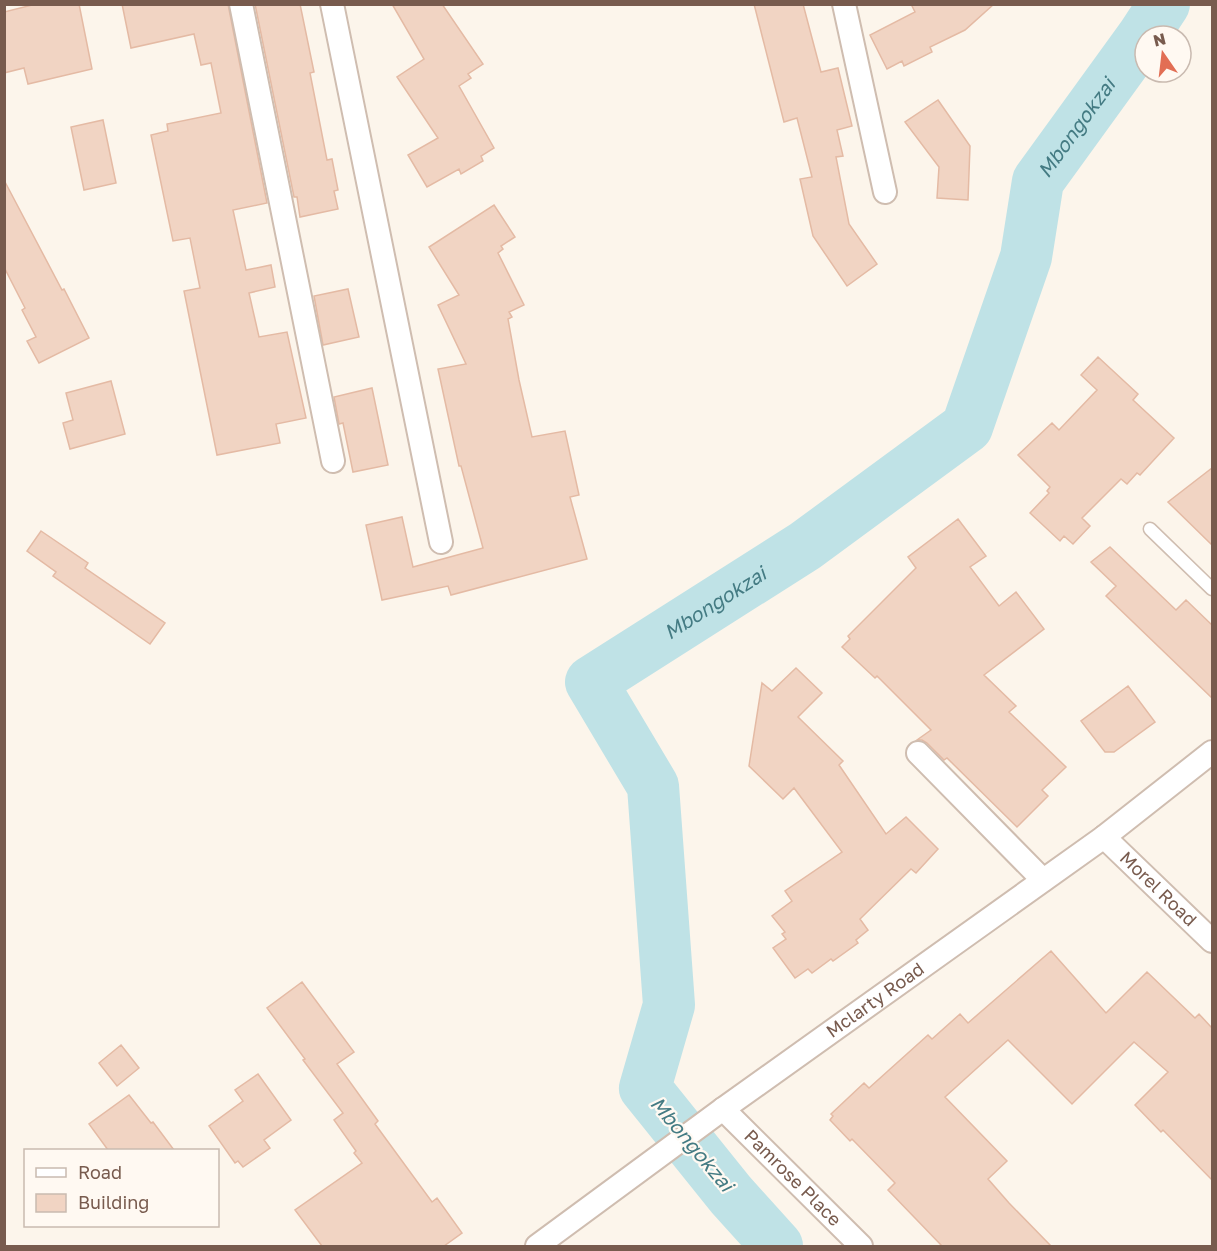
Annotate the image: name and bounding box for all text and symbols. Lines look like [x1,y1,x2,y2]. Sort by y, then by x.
north arrow [1133,24,1193,84]
text: N [1151,28,1168,51]
water label: Mbongokzai [1032,71,1121,181]
water label: Mbongokzai [659,560,772,644]
street label: Morel Road [1116,846,1202,930]
street label: Mclarty Road [821,957,928,1042]
water label: Mbongokzai [645,1091,741,1198]
street label: Pamrose Place [740,1124,846,1230]
legend [24,1149,219,1227]
text: Road [78,1161,122,1183]
text: Building [78,1191,149,1213]

